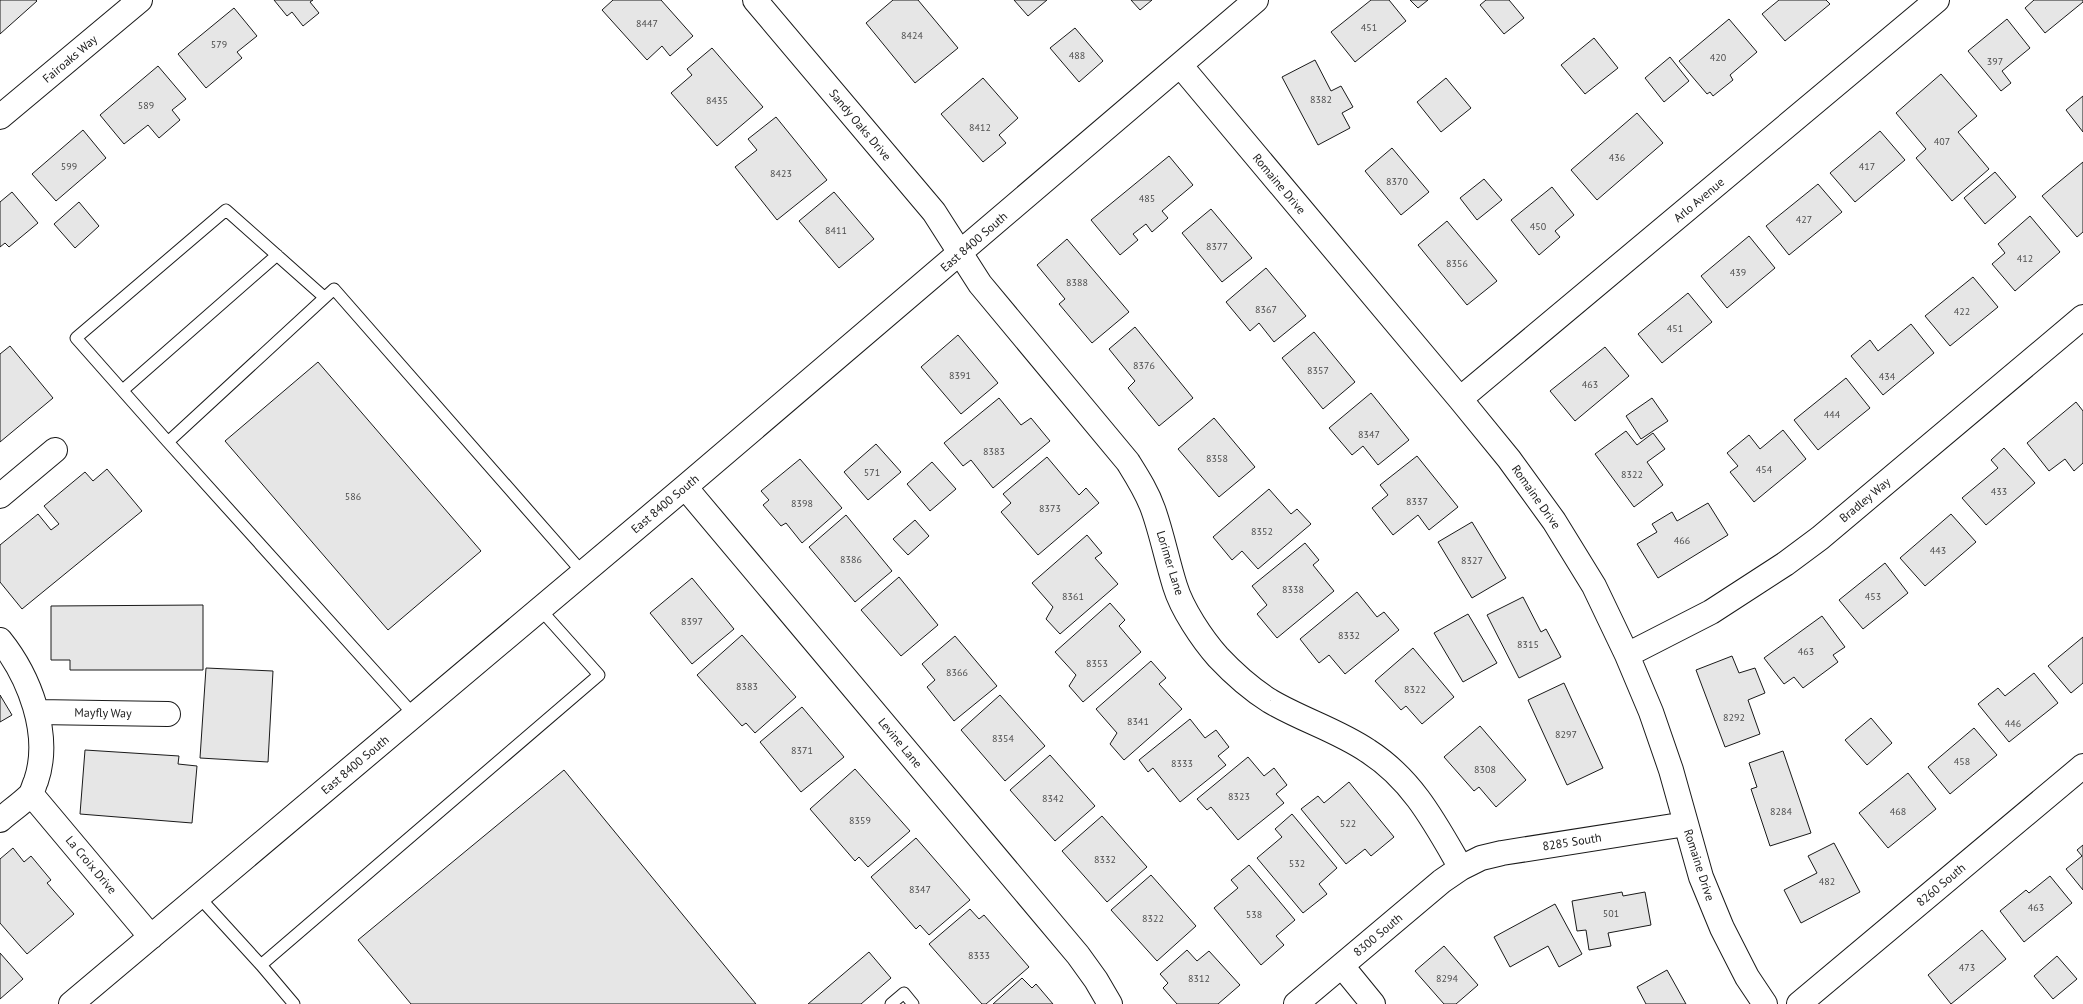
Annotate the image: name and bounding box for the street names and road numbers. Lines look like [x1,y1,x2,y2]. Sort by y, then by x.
street label: Fairoaks Way [39,31,100,86]
street label: Sandy Oaks Drive [826,86,895,163]
street label: Romaine Drive [1250,150,1309,217]
street label: Arlo Avenue [1670,174,1727,225]
street label: East 8400 South [937,208,1010,275]
street label: Romaine Drive [1509,462,1564,532]
street label: East 8400 South [628,471,702,536]
street label: Bradley Way [1836,474,1894,525]
street label: Lorimer Lane [1154,529,1187,597]
street label: Mayfly Way [74,705,132,721]
street label: Levine Lane [875,715,926,771]
street label: East 8400 South [318,732,392,797]
street label: Romaine Drive [1681,827,1718,903]
street label: 8285 South [1541,829,1602,854]
street label: La Croix Drive [63,833,120,897]
street label: 8260 South [1913,860,1968,909]
street label: 8300 South [1350,910,1405,959]

